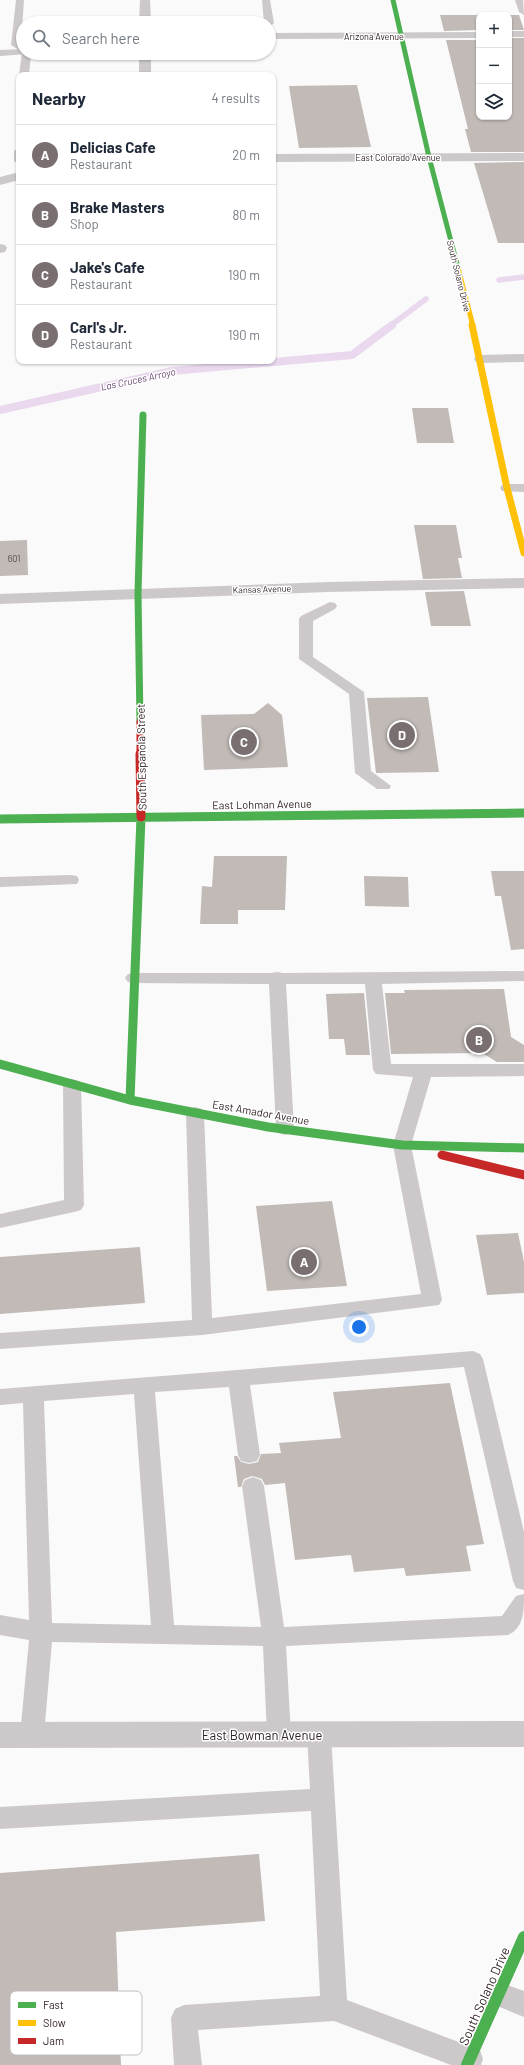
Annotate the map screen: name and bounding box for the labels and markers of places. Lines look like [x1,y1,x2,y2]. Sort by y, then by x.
pin: D [389,720,415,750]
pin: C [231,727,257,757]
pin: B [466,1025,492,1055]
pin: A [291,1247,317,1277]

